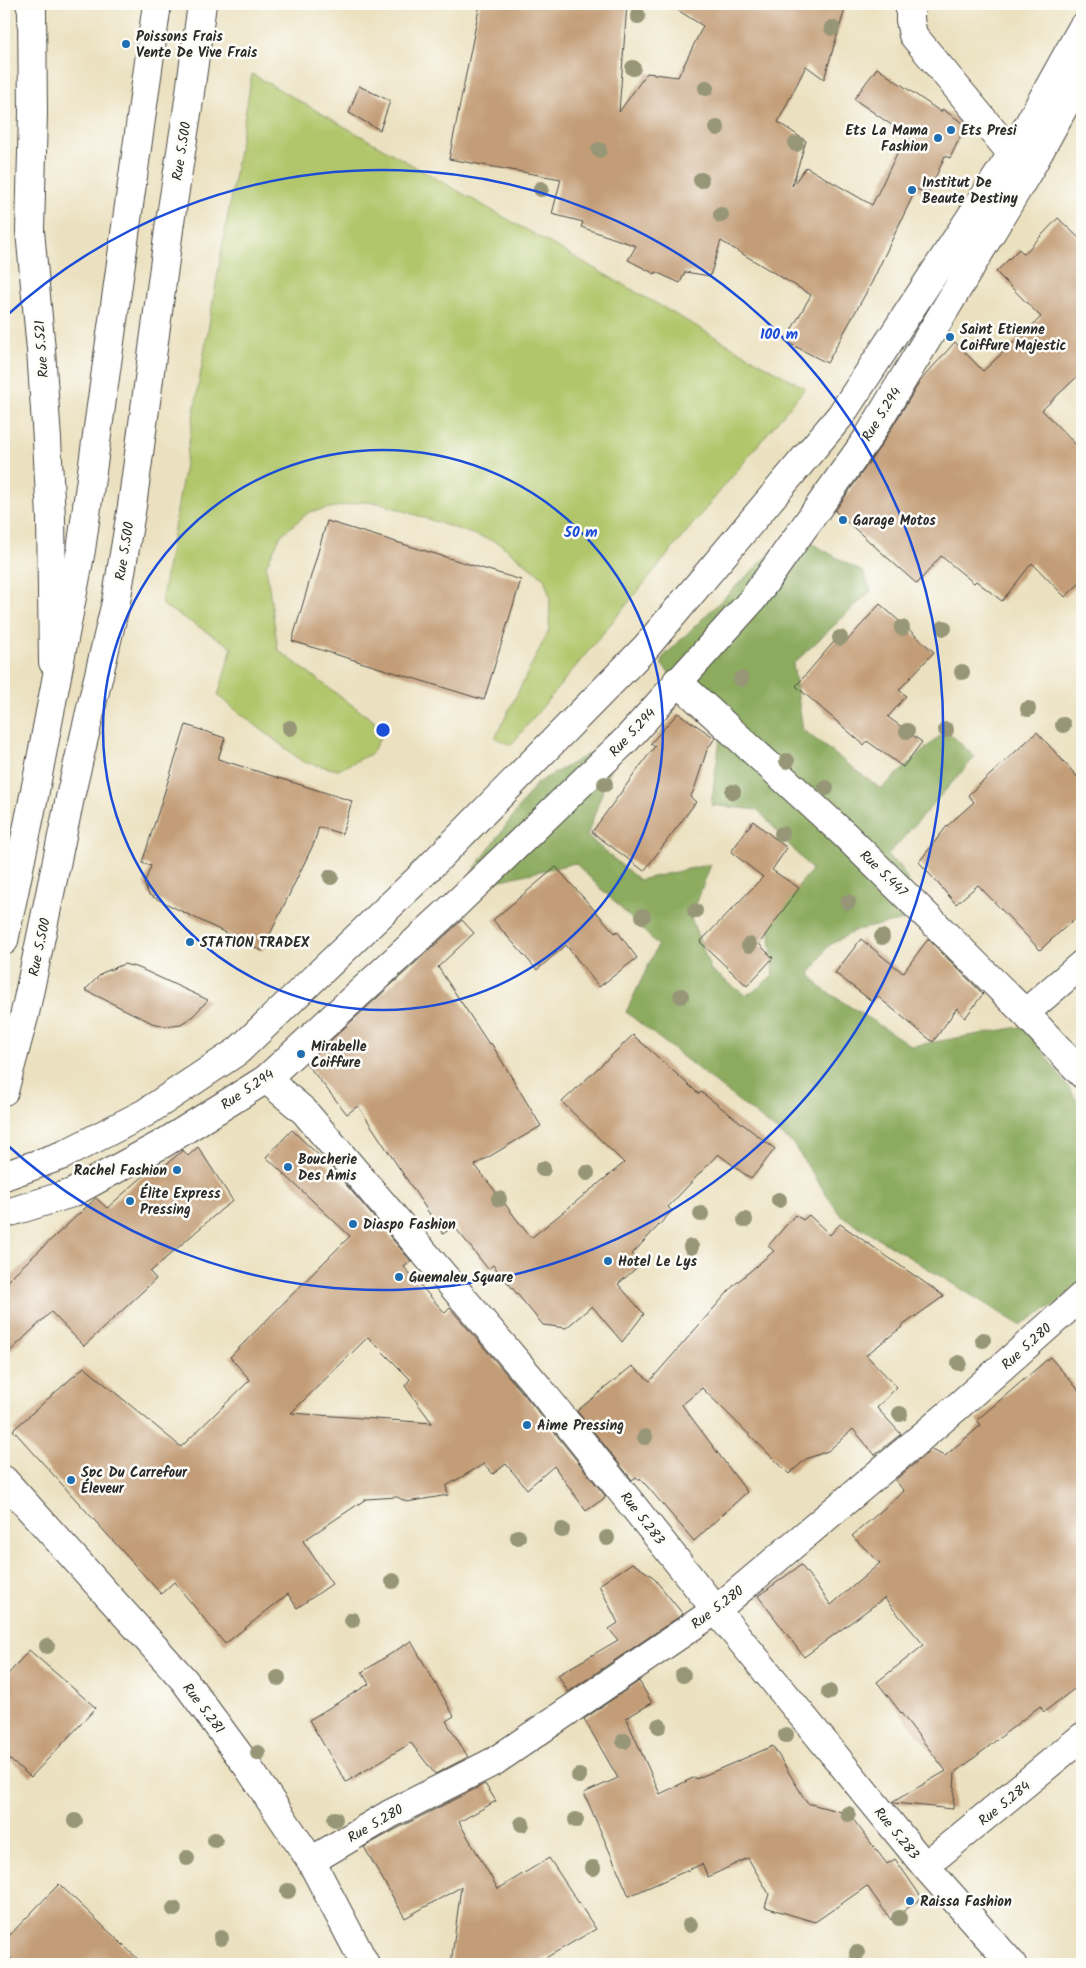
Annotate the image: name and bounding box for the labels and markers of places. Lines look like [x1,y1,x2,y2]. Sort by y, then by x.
place label: Poissons Frais Vente De Vive Frais [136,26,258,64]
marker: Poissons Frais Vente De Vive Frais [120,38,132,50]
place label: Ets La Mama Fashion [846,120,928,158]
place label: Ets Presi [961,120,1017,142]
marker: Ets Presi [945,124,957,136]
marker: Ets La Mama Fashion [932,132,944,144]
place label: Institut De Beaute Destiny [922,172,1018,210]
marker: Institut De Beaute Destiny [906,184,918,196]
place label: Saint Etienne Coiffure Majestic [960,319,1067,357]
marker: Saint Etienne Coiffure Majestic [944,331,956,343]
place label: Garage Motos [853,510,936,532]
marker: Garage Motos [837,514,849,526]
centre of rings [374,721,392,739]
place label: STATION TRADEX [200,932,310,954]
marker: STATION TRADEX [184,936,196,948]
place label: Mirabelle Coiffure [311,1036,367,1074]
marker: Mirabelle Coiffure [295,1048,307,1060]
place label: Boucherie Des Amis [298,1149,357,1187]
place label: Rachel Fashion [74,1160,167,1182]
marker: Boucherie Des Amis [282,1161,294,1173]
marker: Rachel Fashion [171,1164,183,1176]
place label: Élite Express Pressing [140,1183,221,1221]
marker: Élite Express Pressing [124,1195,136,1207]
place label: Diaspo Fashion [363,1214,456,1236]
marker: Diaspo Fashion [347,1218,359,1230]
place label: Hotel Le Lys [618,1251,698,1273]
marker: Hotel Le Lys [602,1255,614,1267]
place label: Guemaleu Square [409,1267,513,1289]
marker: Guemaleu Square [393,1271,405,1283]
place label: Aime Pressing [537,1415,624,1437]
marker: Aime Pressing [521,1419,533,1431]
place label: Spc Du Carrefour Éleveur [81,1462,188,1500]
marker: Spc Du Carrefour Éleveur [65,1474,77,1486]
place label: Raissa Fashion [920,1891,1012,1913]
marker: Raissa Fashion [904,1895,916,1907]

